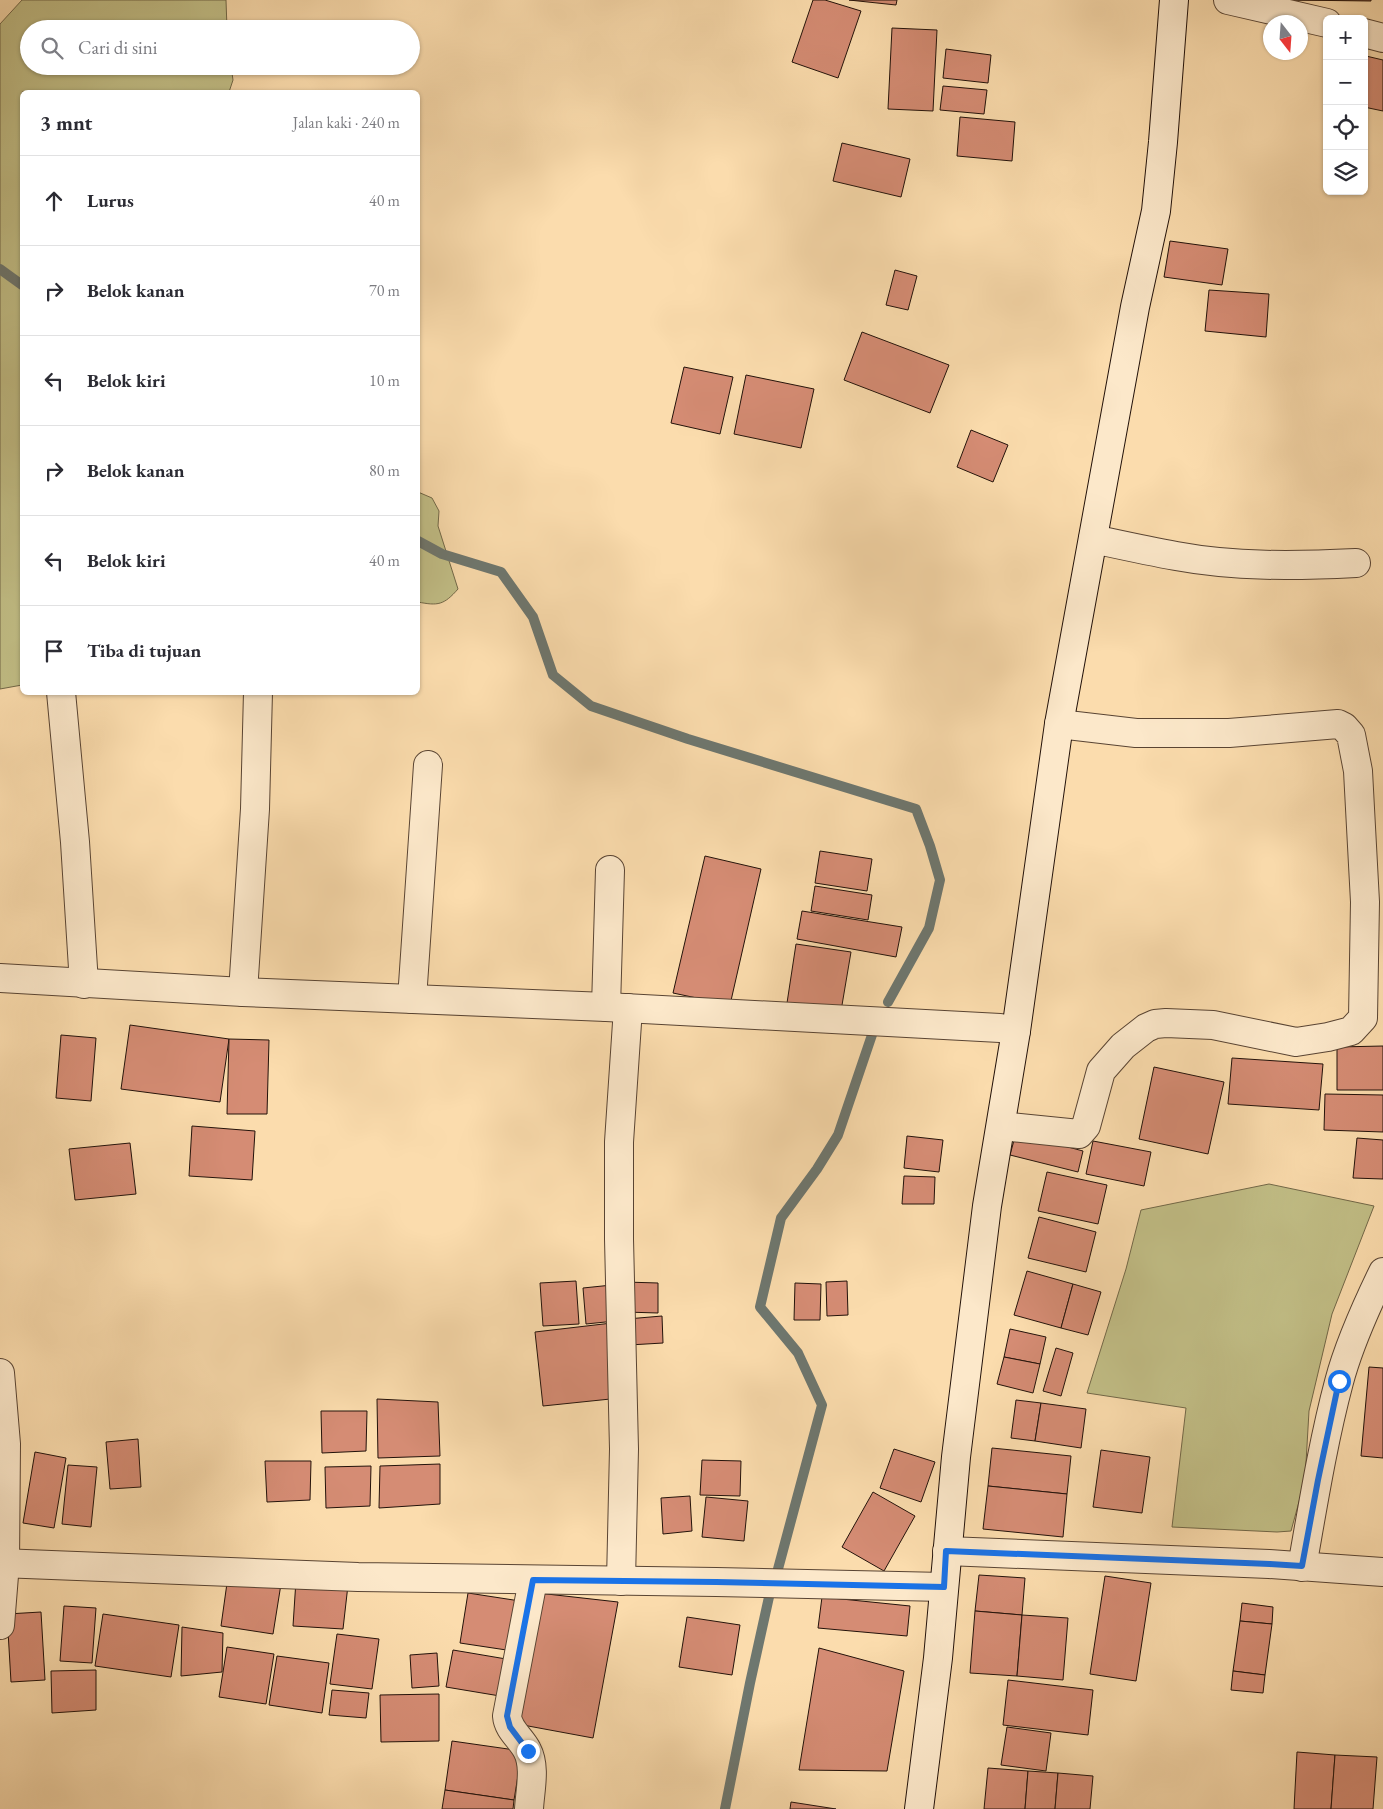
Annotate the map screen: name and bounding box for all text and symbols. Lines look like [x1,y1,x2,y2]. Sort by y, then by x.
north arrow [1263,15,1308,60]
map controls [1323,15,1368,195]
button: + [1323,15,1368,60]
search box [20,20,420,75]
icon: search [38,34,66,62]
text: Cari di sini [78,35,157,60]
button: − [1323,60,1368,105]
button: locate [1323,105,1368,150]
text: 3 mnt [40,109,92,136]
text: Jalan kaki · 240 m [293,112,400,133]
button: layers [1323,150,1368,195]
icon: ahead [40,187,68,215]
text: Lurus [87,188,134,213]
text: 40 m [369,190,400,211]
icon: right [40,277,68,305]
text: Belok kanan [87,278,185,303]
text: 70 m [369,280,400,301]
icon: left [40,367,68,395]
text: Belok kiri [87,368,166,393]
text: 10 m [369,370,400,391]
icon: right [40,457,68,485]
text: Belok kanan [87,458,185,483]
text: 80 m [369,460,400,481]
icon: left [40,547,68,575]
text: Belok kiri [87,548,166,573]
text: 40 m [369,550,400,571]
icon: arrive [40,637,68,665]
text: Tiba di tujuan [87,638,201,663]
route start [1328,1370,1351,1393]
route end [517,1740,540,1763]

